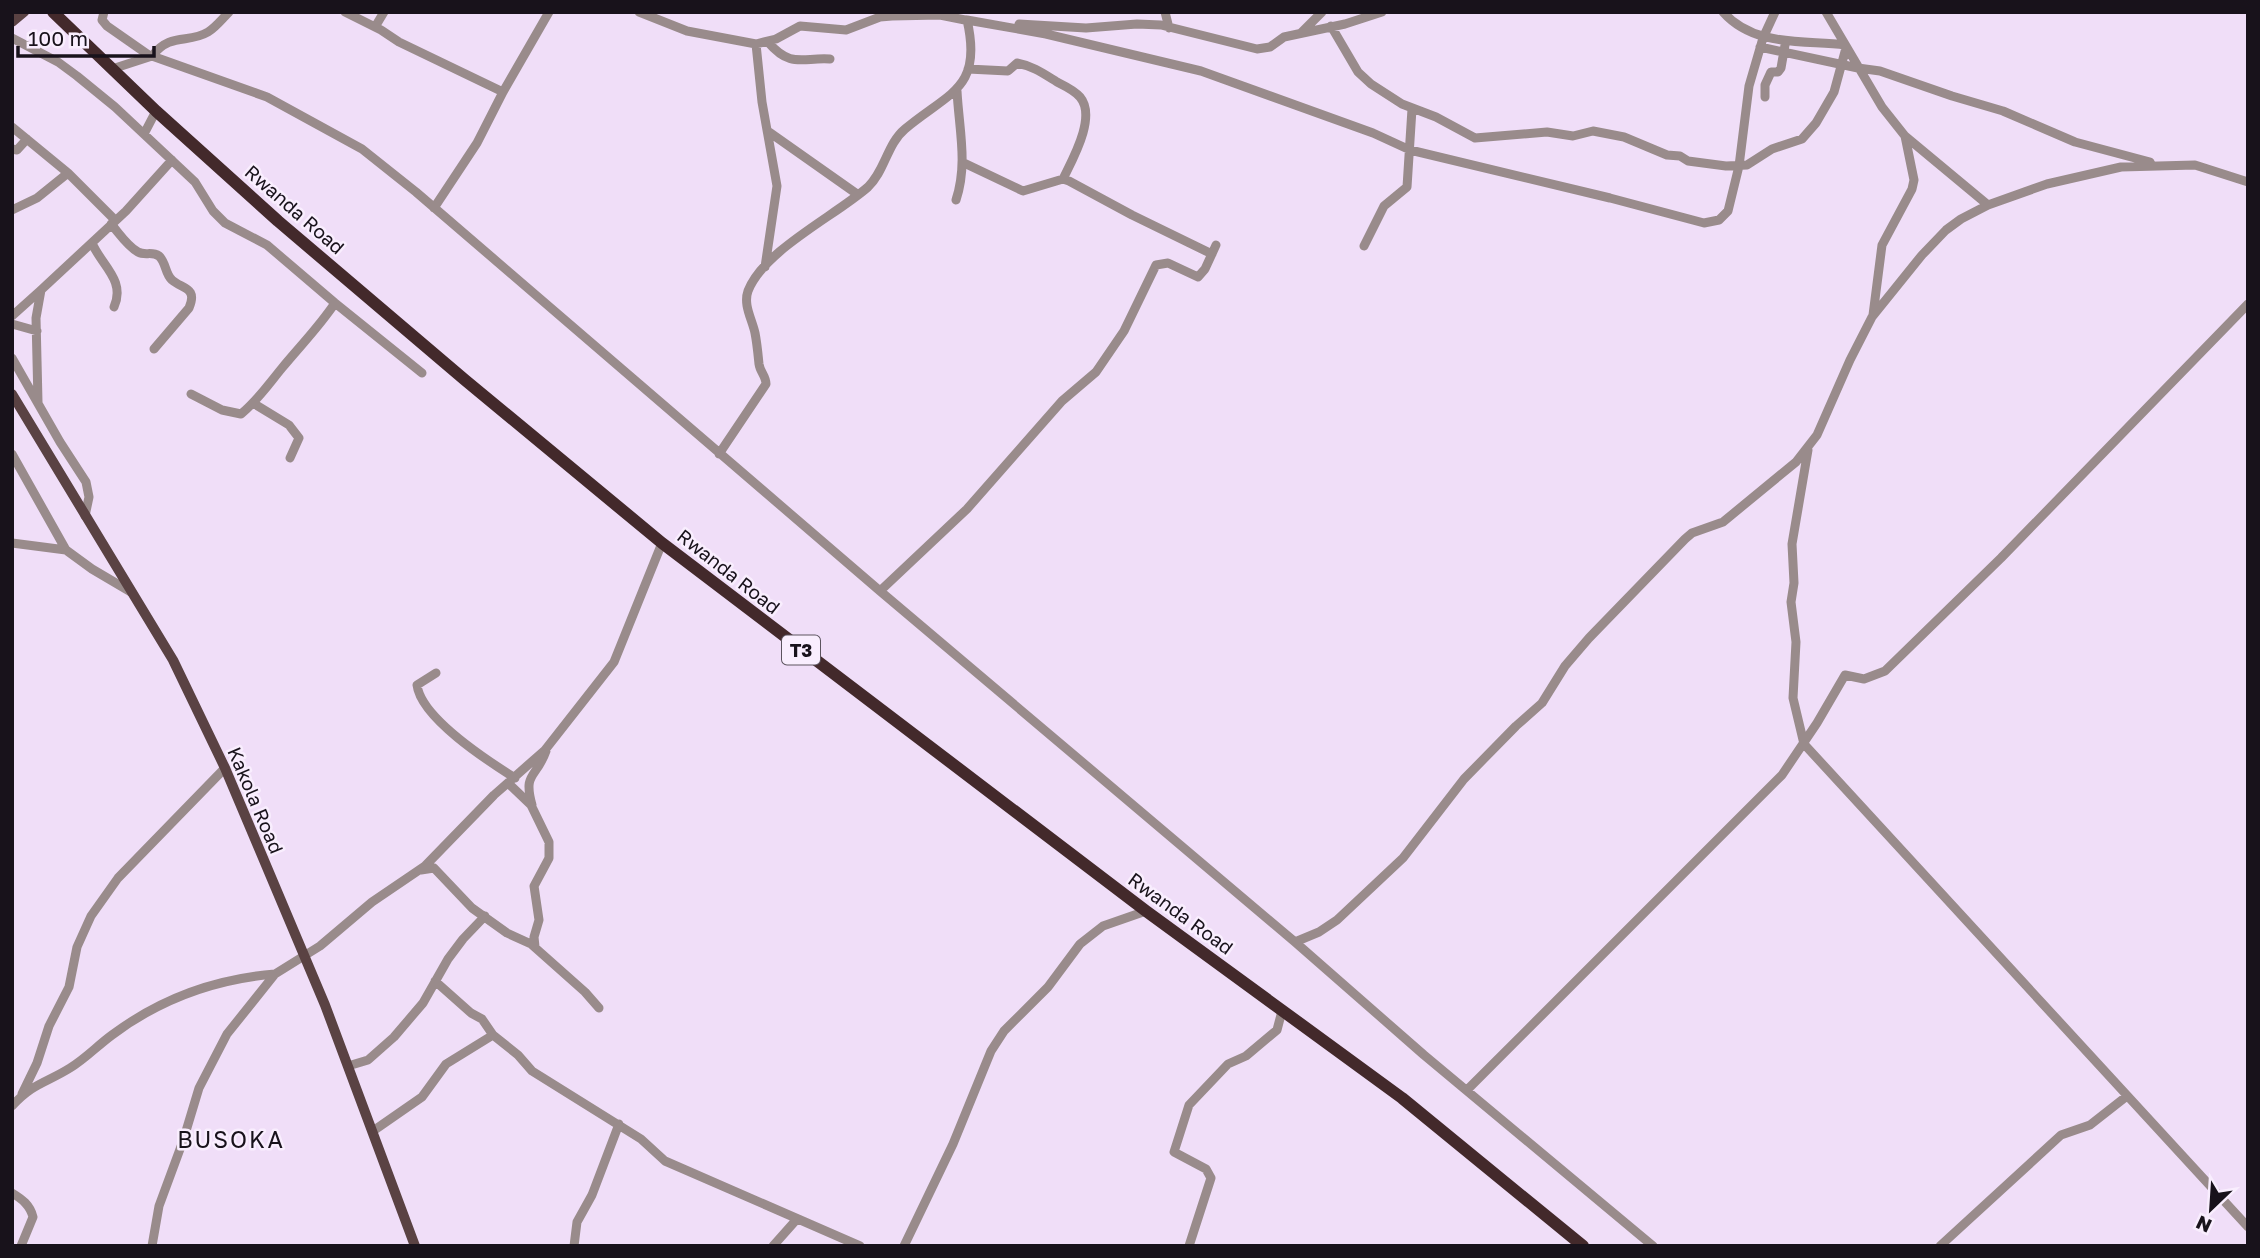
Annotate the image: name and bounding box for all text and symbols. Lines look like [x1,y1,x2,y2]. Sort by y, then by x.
scale bar [18,14,154,58]
text: 100 m [28,25,88,51]
street label: Rwanda Road [241,160,349,258]
street label: Rwanda Road [673,524,785,618]
road number: T3 [782,636,820,664]
street label: Kakola Road [223,743,289,857]
street label: Rwanda Road [1124,867,1238,959]
district label: BUSOKA [177,1125,285,1153]
north arrow [2176,1174,2246,1244]
text: N [2192,1211,2215,1238]

